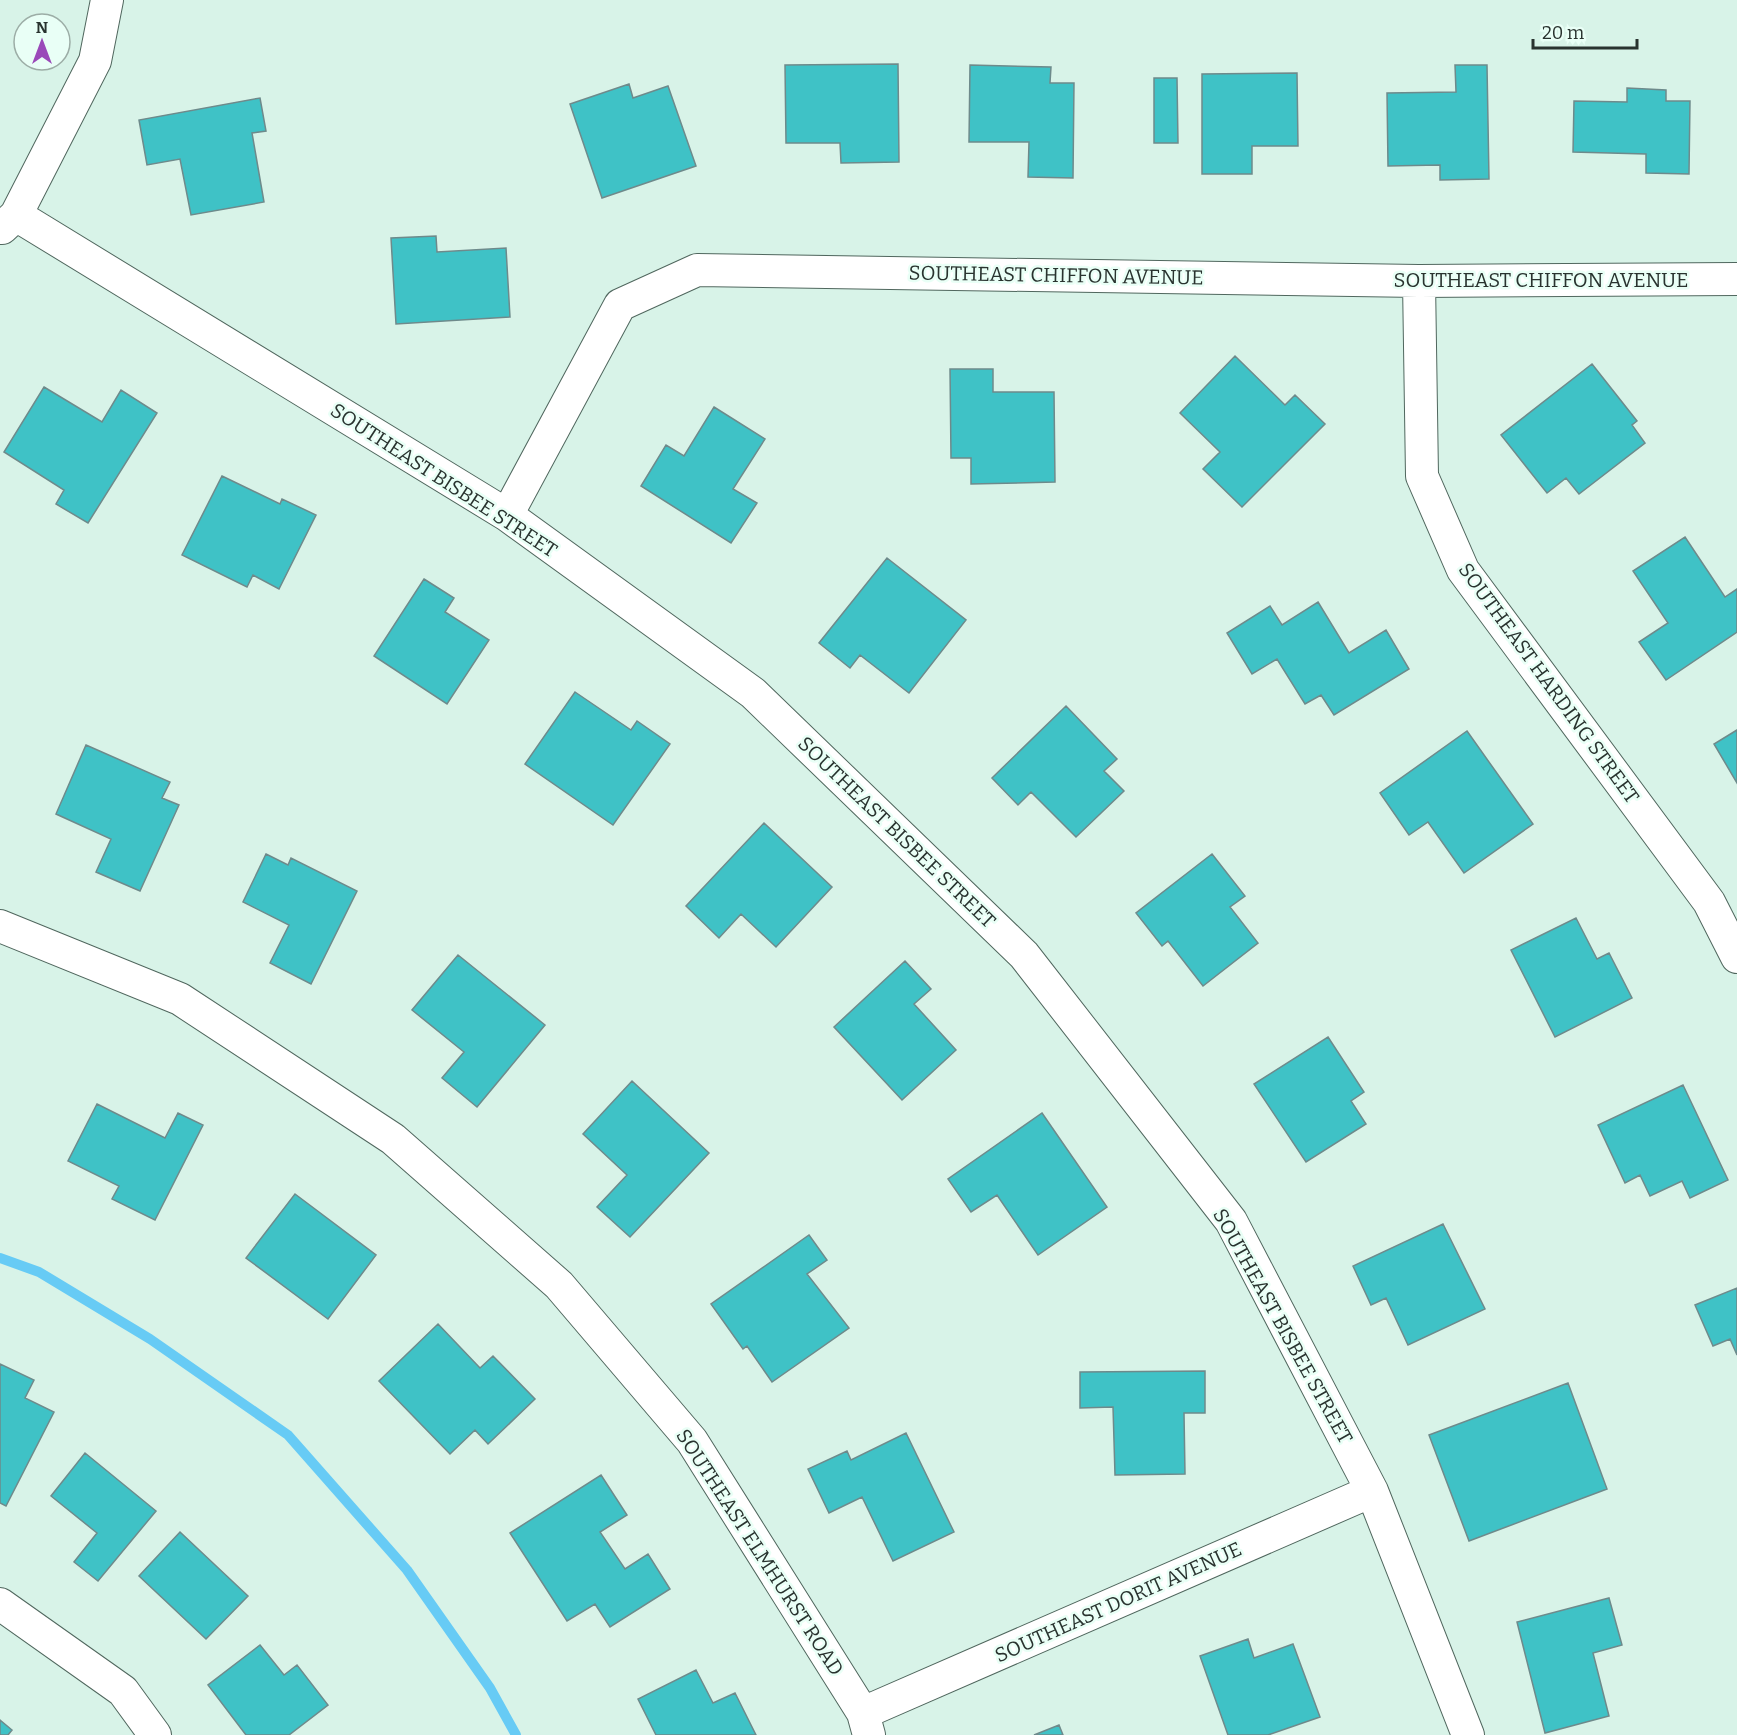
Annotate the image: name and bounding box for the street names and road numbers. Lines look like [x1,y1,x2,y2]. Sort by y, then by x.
street label: SOUTHEAST CHIFFON AVENUE [908,260,1204,290]
street label: SOUTHEAST CHIFFON AVENUE [1394,268,1688,292]
street label: SOUTHEAST BISBEE STREET [326,398,562,562]
street label: SOUTHEAST HARDING STREET [1454,558,1644,808]
street label: SOUTHEAST BISBEE STREET [793,731,1001,933]
street label: SOUTHEAST BISBEE STREET [1208,1204,1358,1448]
street label: SOUTHEAST ELMHURST ROAD [671,1424,849,1680]
street label: SOUTHEAST DORIT AVENUE [991,1537,1245,1667]

